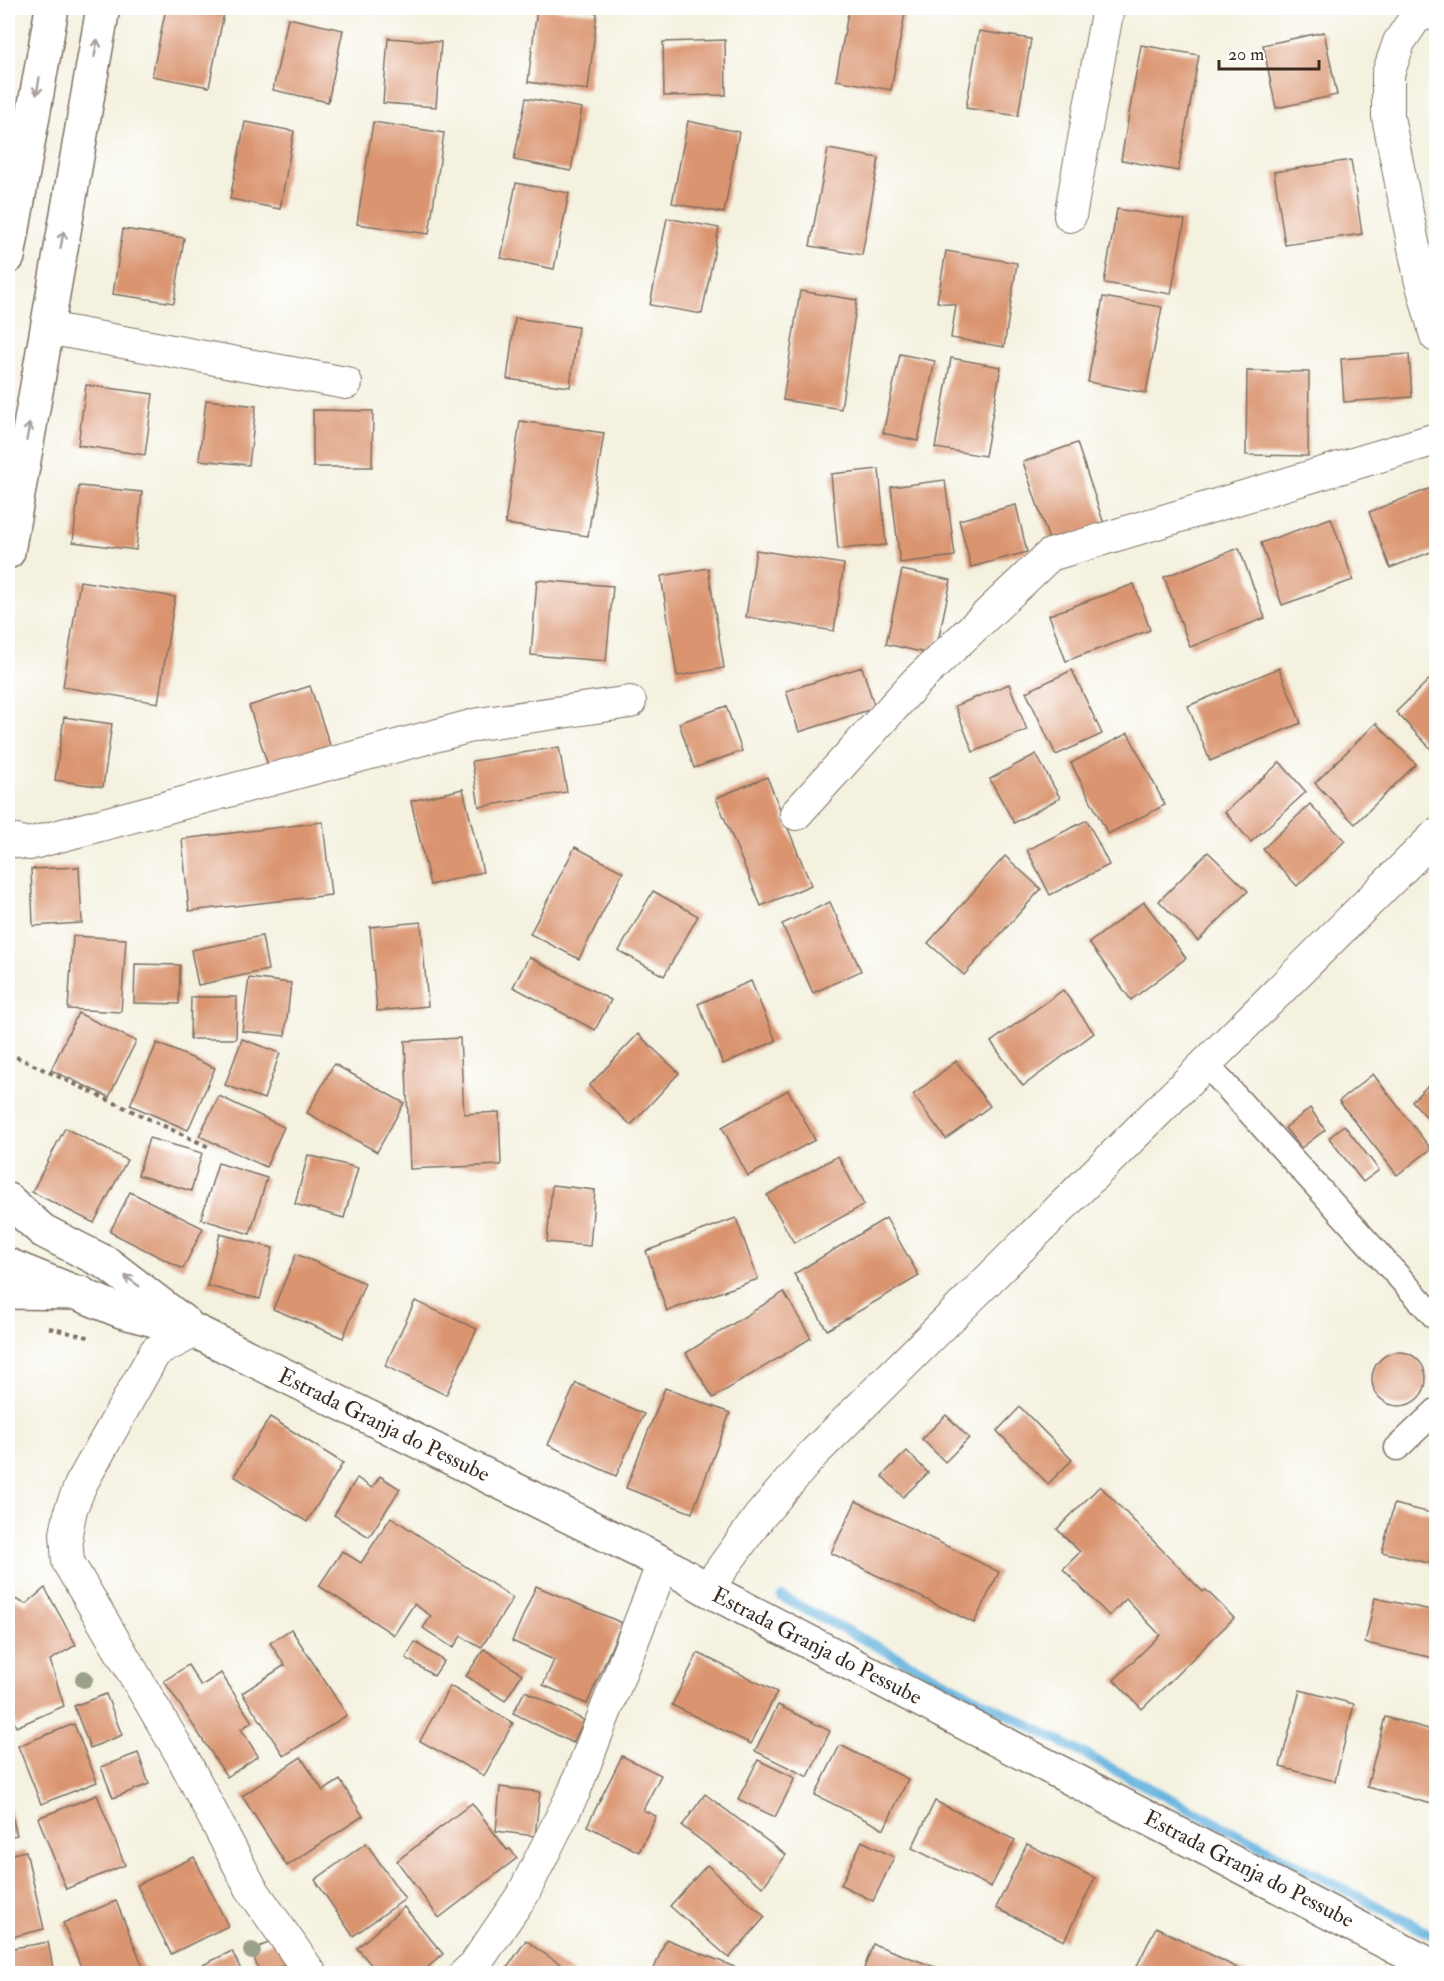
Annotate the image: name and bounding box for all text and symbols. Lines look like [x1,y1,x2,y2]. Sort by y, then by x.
scale bar [1219,33,1320,71]
one-way arrow [91,39,102,59]
text: 20 m [1228,43,1264,66]
one-way arrow [32,75,43,95]
one-way arrow [57,231,68,251]
one-way arrow [23,423,34,443]
one-way arrow [125,1275,141,1287]
street label: Estrada Granja do Pessube [274,1362,494,1488]
street label: Estrada Granja do Pessube [707,1581,927,1711]
street label: Estrada Granja do Pessube [1139,1804,1359,1934]

